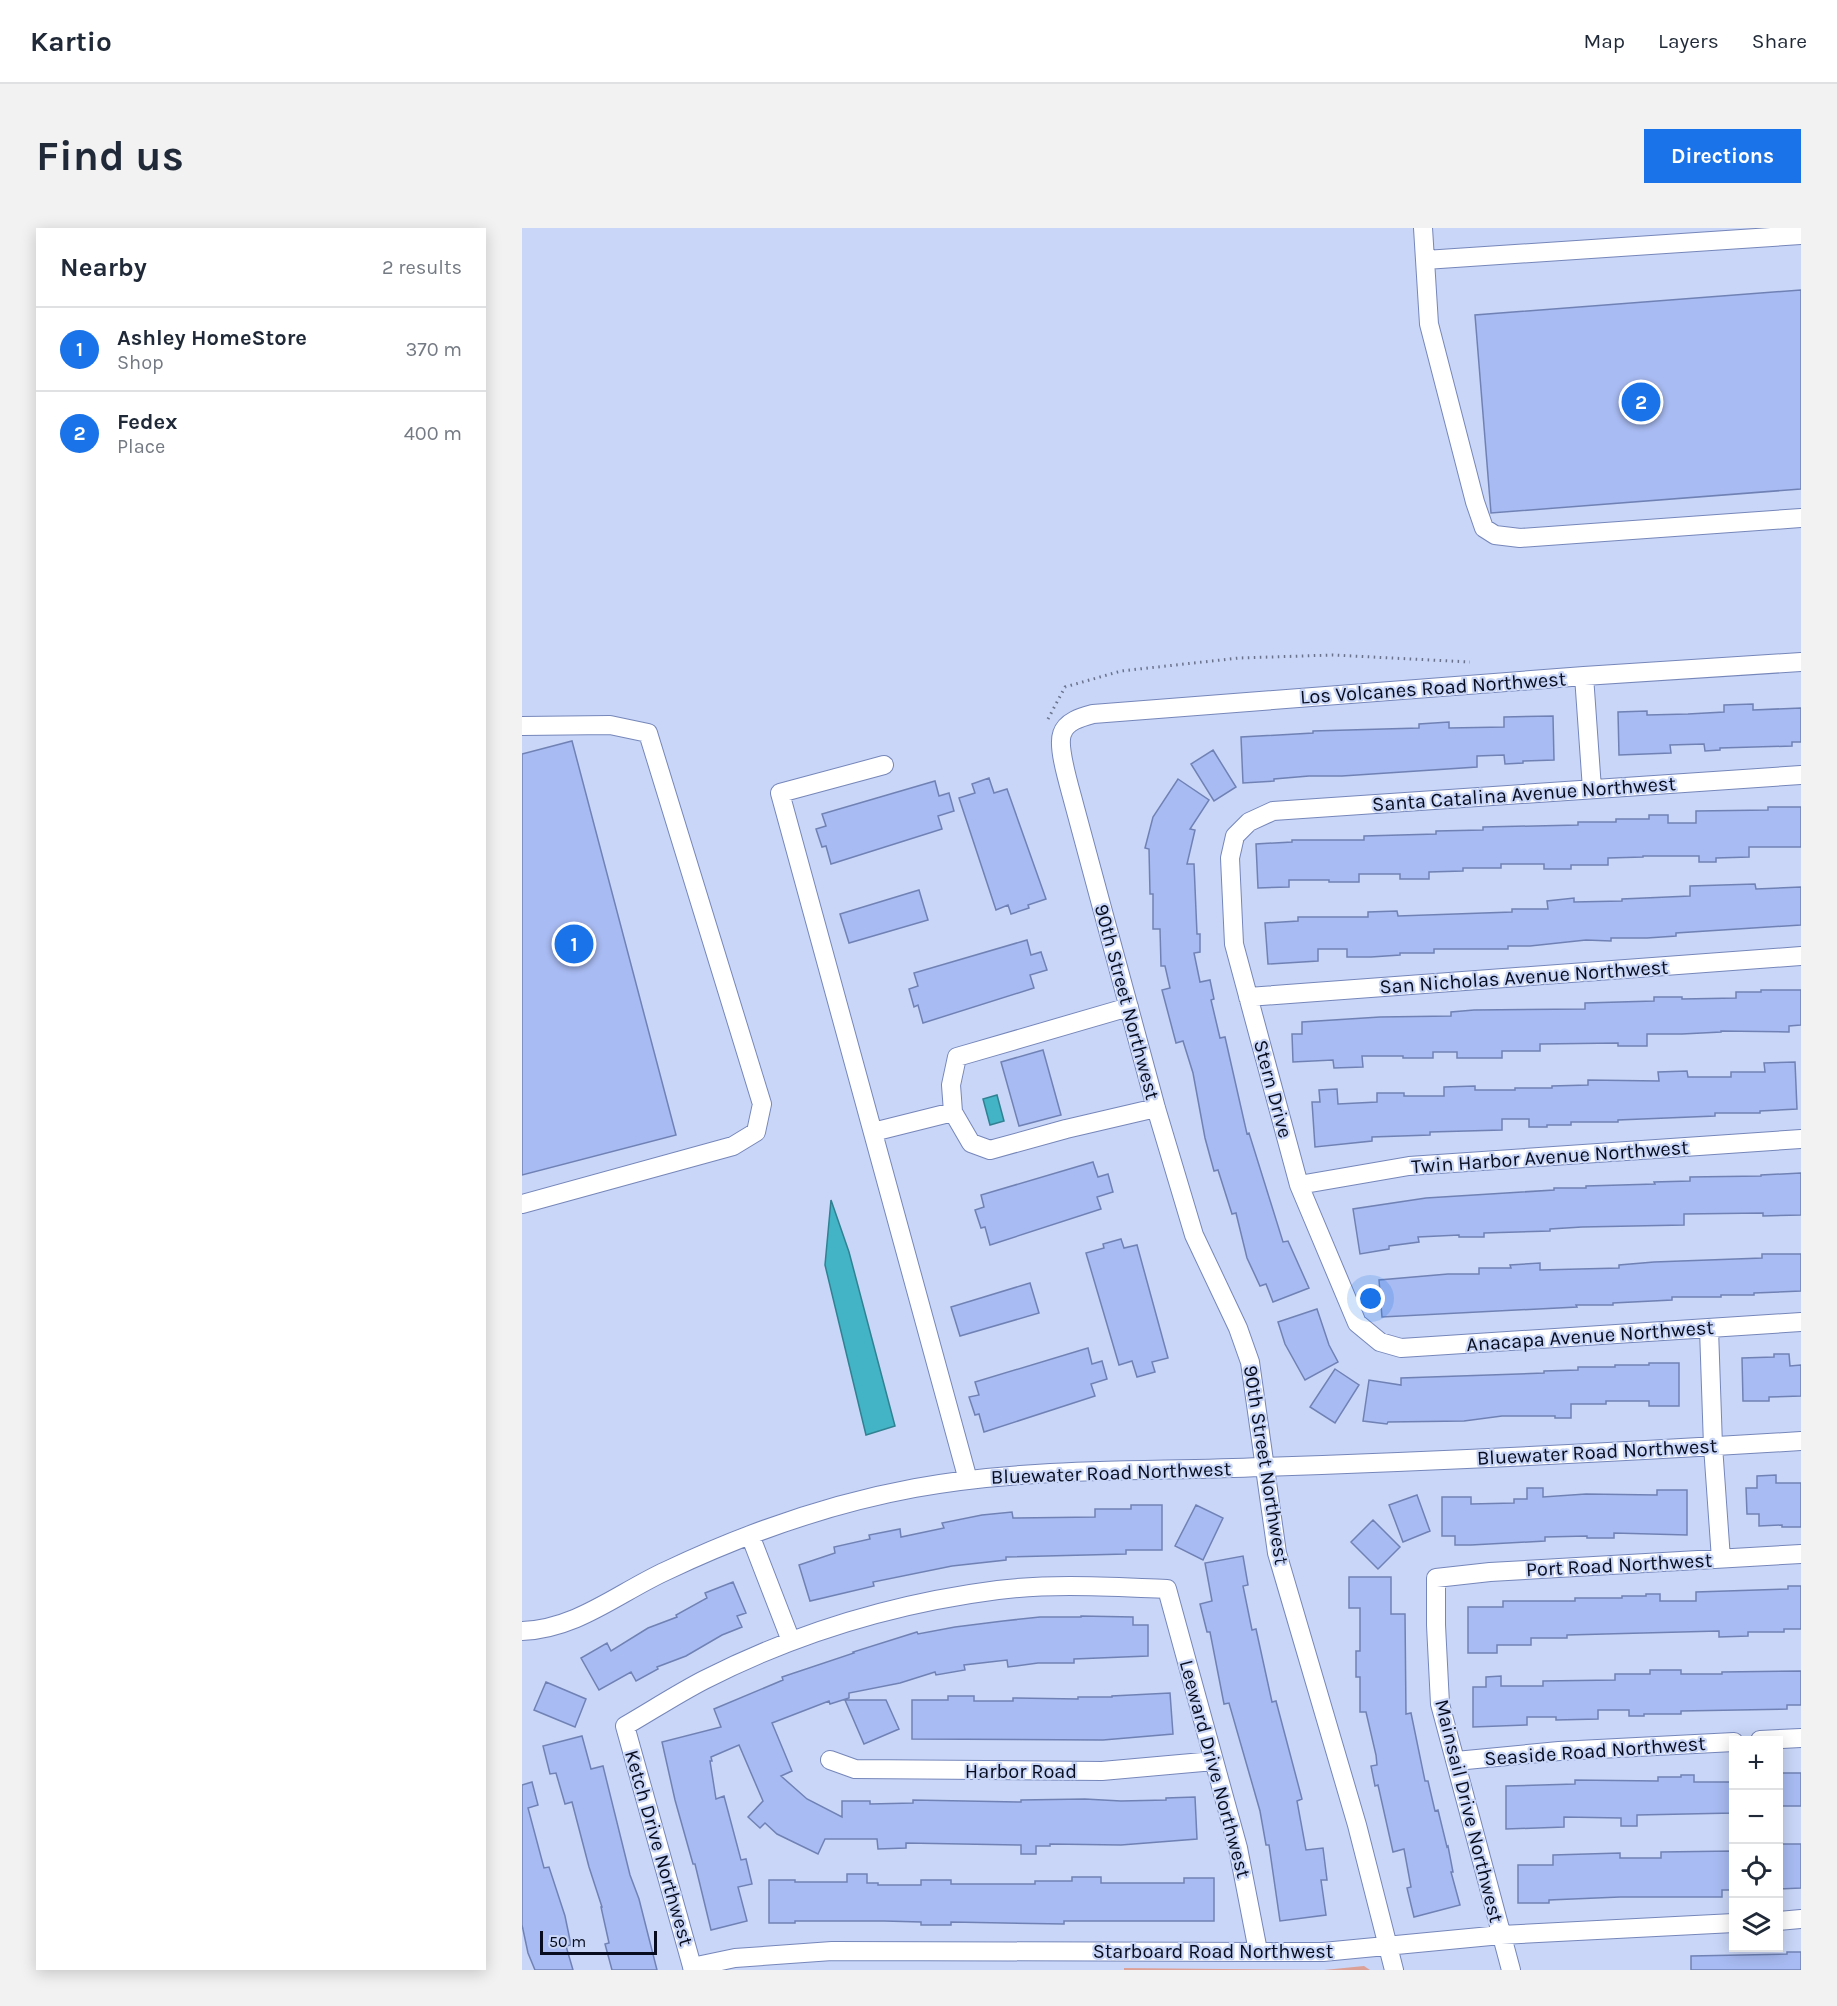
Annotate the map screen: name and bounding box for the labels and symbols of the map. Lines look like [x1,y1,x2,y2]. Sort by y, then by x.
pin: 2 [1622,380,1660,424]
street label: Los Volcanes Road Northwest [1299,667,1567,709]
street label: Santa Catalina Avenue Northwest [1371,772,1677,816]
street label: 90th Street Northwest [1090,902,1164,1103]
pin: 1 [554,922,594,966]
street label: San Nicholas Avenue Northwest [1379,955,1670,999]
street label: Stern Drive [1249,1037,1297,1141]
street label: Twin Harbor Avenue Northwest [1411,1136,1690,1178]
your location [1356,1284,1385,1313]
street label: Anacapa Avenue Northwest [1465,1316,1715,1356]
street label: 90th Street Northwest [1239,1364,1293,1567]
street label: Bluewater Road Northwest [1476,1434,1718,1470]
street label: Bluewater Road Northwest [990,1457,1232,1489]
street label: Port Road Northwest [1525,1549,1713,1581]
street label: Leeward Drive Northwest [1175,1657,1255,1881]
street label: Mainsail Drive Northwest [1430,1697,1508,1926]
street label: Seaside Road Northwest [1484,1732,1707,1770]
street label: Ketch Drive Northwest [620,1747,698,1949]
street label: Harbor Road [965,1760,1077,1783]
scale bar [540,1928,657,1956]
street label: Starboard Road Northwest [1093,1940,1334,1963]

